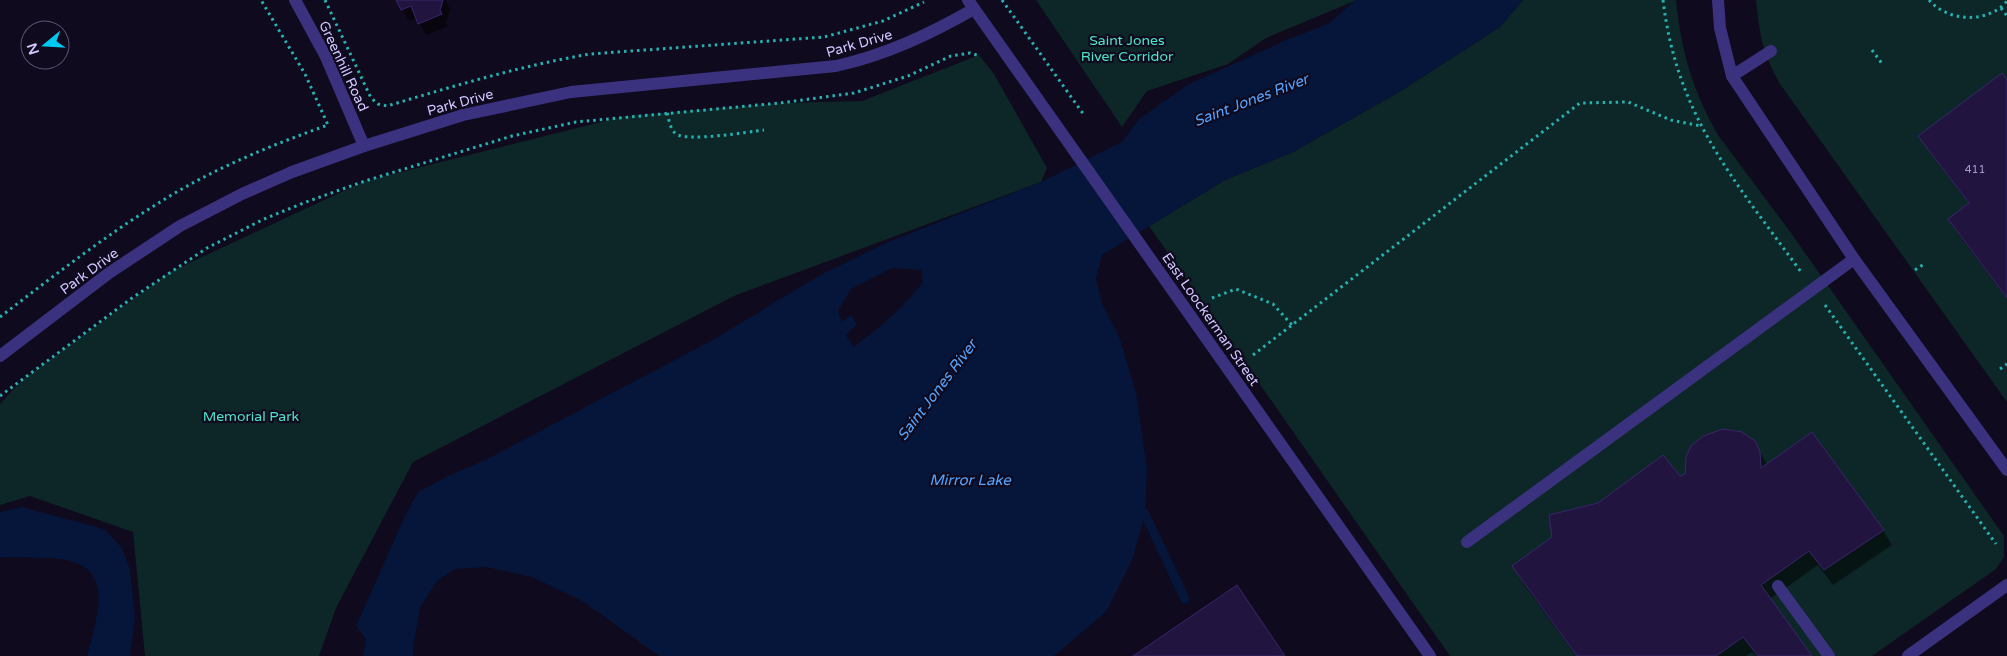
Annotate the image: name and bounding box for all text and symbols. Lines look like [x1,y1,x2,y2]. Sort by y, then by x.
street label: Greenhill Road [315,18,372,114]
north arrow [20,20,70,70]
street label: Park Drive [824,26,894,61]
park label: Saint Jones River Corridor [1081,32,1174,65]
text: N [23,41,43,57]
water label: Saint Jones River [1191,69,1313,130]
street label: Park Drive [425,85,495,119]
house number: 411 [1965,163,1985,176]
street label: Park Drive [57,244,122,298]
street label: East Loockerman Street [1158,249,1263,390]
water label: Saint Jones River [893,334,982,444]
park label: Memorial Park [203,408,300,425]
water label: Mirror Lake [929,471,1012,489]

